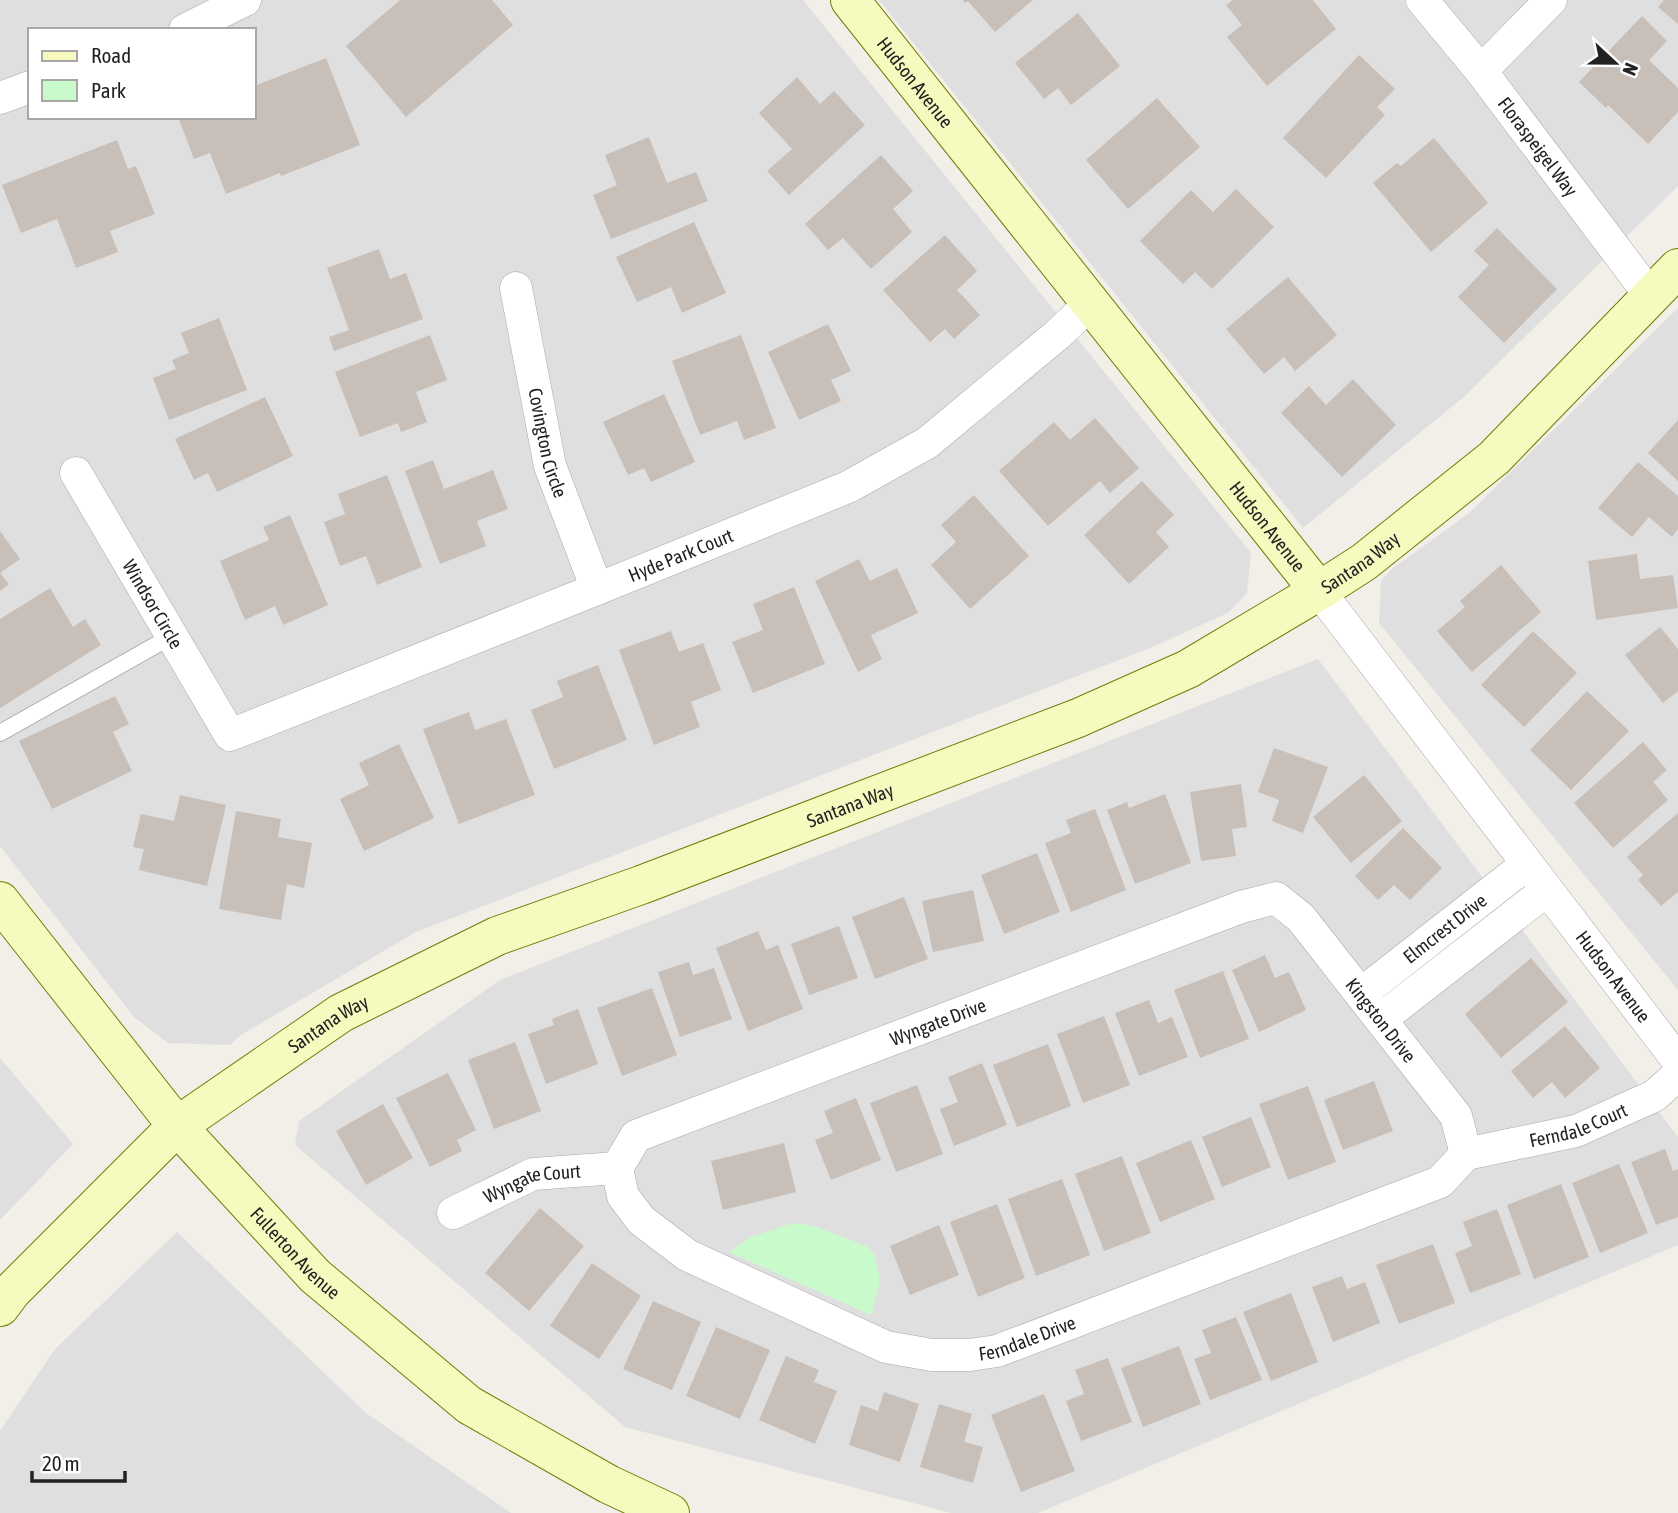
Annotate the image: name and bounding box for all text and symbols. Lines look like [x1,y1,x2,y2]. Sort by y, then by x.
legend [28,28,256,119]
north arrow [1580,28,1650,98]
street label: Hudson Avenue [873,33,958,132]
text: Road [91,43,131,67]
text: N [1618,60,1643,79]
text: Park [91,78,126,102]
street label: Floraspeigel Way [1494,93,1583,201]
street label: Covington Circle [524,386,572,501]
street label: Hudson Avenue [1225,477,1310,576]
street label: Hyde Park Court [625,524,736,586]
street label: Santana Way [1317,527,1404,598]
street label: Windsor Circle [118,556,188,652]
street label: Santana Way [804,779,897,832]
street label: Elmcrest Drive [1399,889,1491,968]
street label: Hudson Avenue [1571,926,1655,1027]
street label: Kingston Drive [1341,974,1421,1067]
street label: Santana Way [284,990,372,1057]
street label: Wyngate Drive [887,994,989,1050]
street label: Ferndale Court [1527,1099,1630,1151]
street label: Wyngate Court [480,1160,581,1207]
street label: Fullerton Avenue [246,1202,345,1303]
street label: Ferndale Drive [977,1311,1079,1365]
scale bar [32,1440,124,1484]
text: 20 m [42,1451,80,1475]

